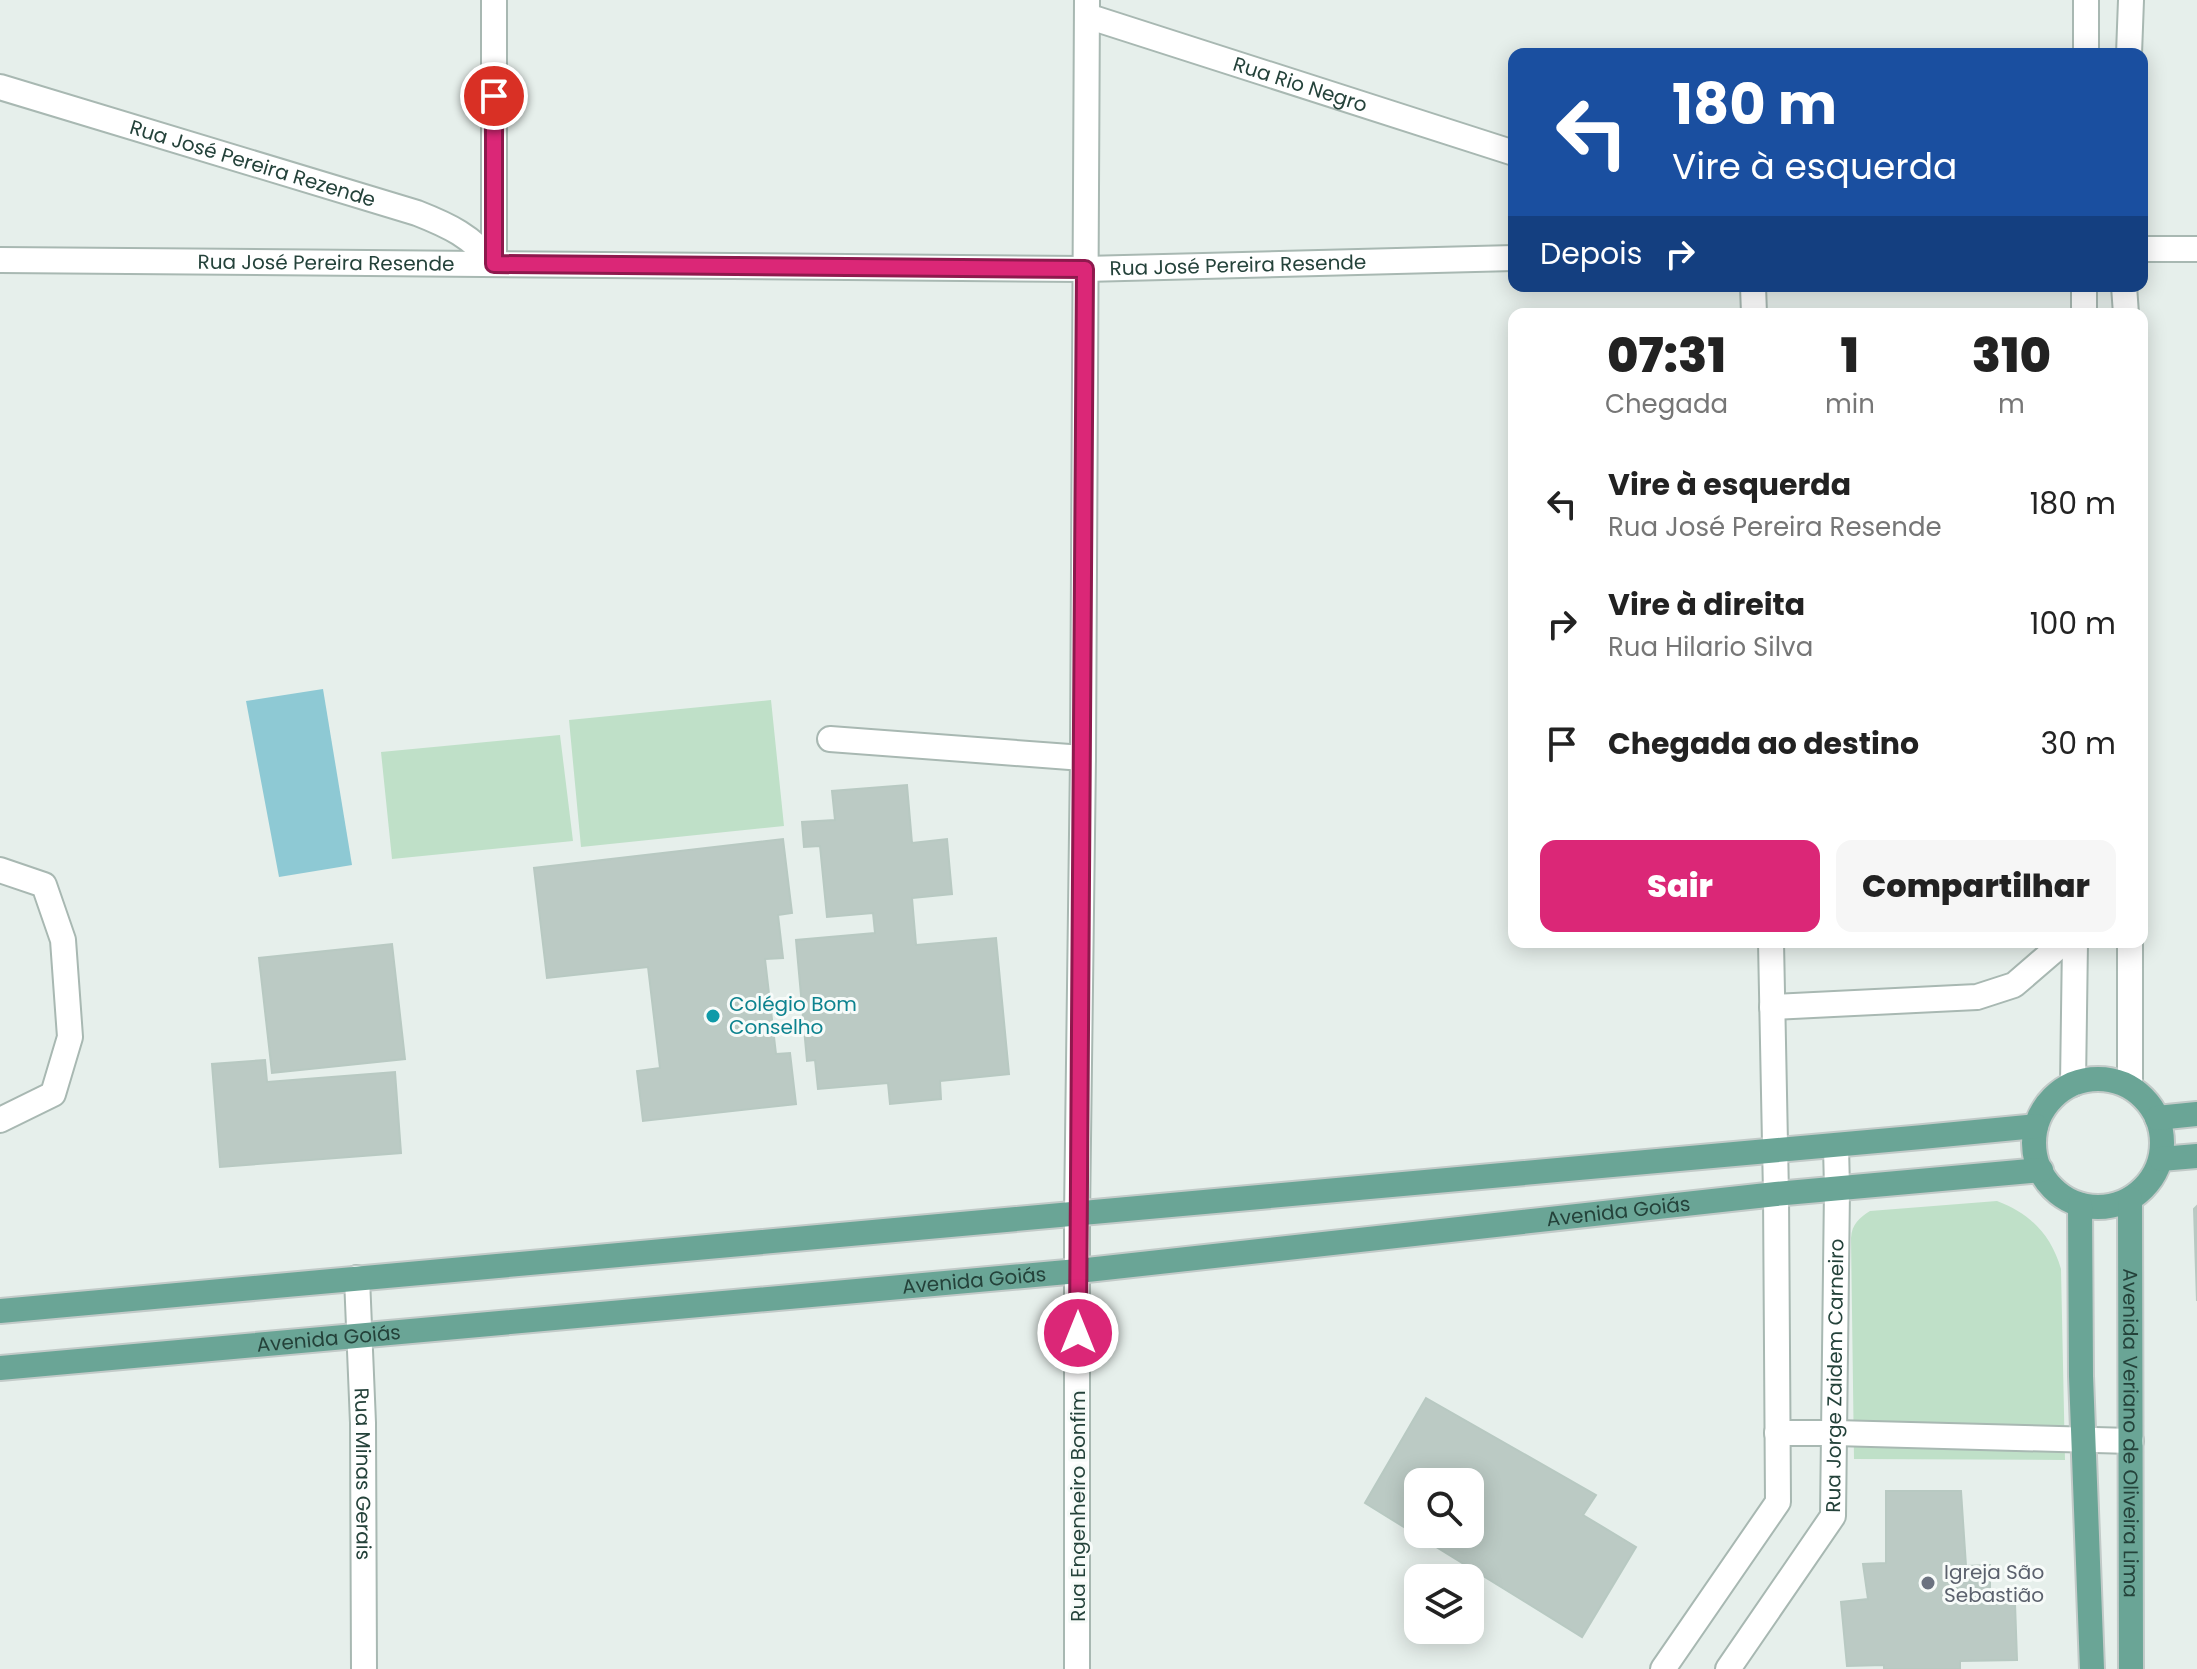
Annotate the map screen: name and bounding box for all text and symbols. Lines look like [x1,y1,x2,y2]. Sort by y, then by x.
street label: Rua Rio Negro [1230,50,1371,119]
pin [460,62,528,130]
text: 180 m [1672,65,1837,144]
icon: arrive [472,74,516,118]
icon: left [1540,80,1644,184]
street label: Rua José Pereira Rezende [126,113,379,214]
text: Vire à esquerda [1672,141,1957,192]
text: Depois [1540,232,1642,275]
icon: right [1658,232,1702,276]
street label: Rua José Pereira Resende [197,248,455,278]
street label: Rua José Pereira Resende [1109,248,1367,282]
text: 07:31 [1607,322,1726,389]
text: 1 [1841,322,1859,389]
text: 310 [1972,322,2051,389]
text: Chegada [1605,386,1728,422]
text: min [1825,386,1875,422]
text: m [1998,386,2025,422]
text: Vire à esquerda [1608,463,1851,506]
icon: left [1540,482,1584,526]
text: 180 m [2030,482,2116,525]
text: Rua José Pereira Resende [1608,509,1942,545]
text: Vire à direita [1608,583,1805,626]
icon: right [1540,602,1584,646]
text: 100 m [2030,602,2116,645]
text: Rua Hilario Silva [1608,629,1813,665]
icon: arrive [1540,722,1584,766]
text: Chegada ao destino [1608,722,1919,765]
text: 30 m [2041,722,2116,765]
button: Sair [1540,840,1820,932]
button: Compartilhar [1836,840,2116,932]
place label: Colégio Bom Conselho [729,990,857,1041]
marker: Colégio Bom Conselho [704,1007,722,1025]
street label: Avenida Goiás [1545,1190,1692,1233]
street label: Rua Jorge Zaidem Carneiro [1819,1238,1850,1513]
street label: Avenida Goiás [901,1260,1047,1301]
street label: Avenida Veriano de Oliveira Lima [2116,1268,2145,1598]
position arrow [1036,1291,1120,1375]
street label: Avenida Goiás [255,1318,402,1359]
street label: Rua Minas Gerais [348,1387,378,1560]
street label: Rua Engenheiro Bonfim [1064,1390,1092,1622]
map controls [1404,1468,1484,1644]
button: search [1404,1468,1484,1548]
place label: Igreja São Sebastião [1944,1558,2044,1609]
button: layers [1404,1564,1484,1644]
marker: Igreja São Sebastião [1919,1574,1937,1592]

